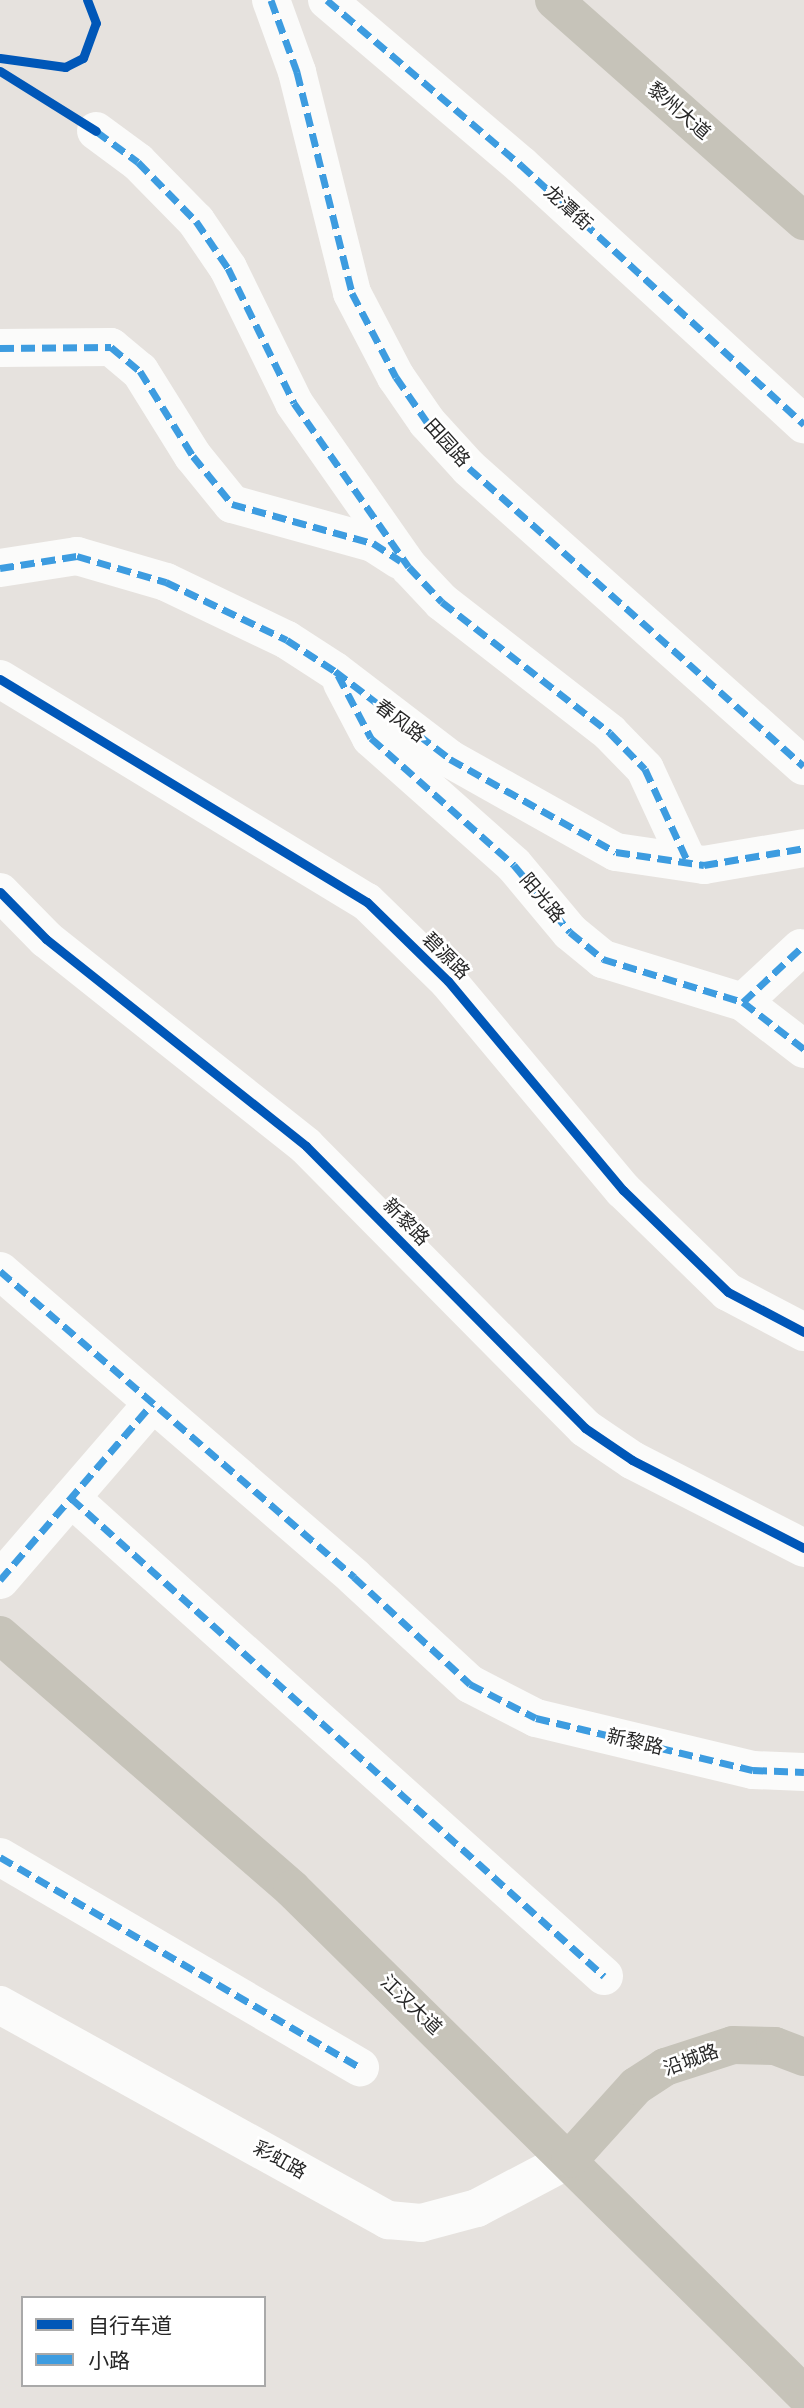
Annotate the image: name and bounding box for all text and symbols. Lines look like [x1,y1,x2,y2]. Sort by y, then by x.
street label: 黎州大道 [643,77,715,145]
street label: 龙潭街 [539,180,597,236]
street label: 田园路 [419,414,475,472]
street label: 春风路 [370,695,430,747]
street label: 阳光路 [515,869,569,927]
street label: 碧源路 [418,928,474,984]
street label: 新黎路 [378,1194,434,1250]
street label: 新黎路 [605,1724,665,1760]
street label: 江汉大道 [376,1970,446,2040]
street label: 沿城路 [660,2040,722,2080]
street label: 彩虹路 [250,2136,310,2184]
legend [21,2296,266,2387]
text: 自行车道 [88,2311,172,2341]
text: 小路 [88,2346,130,2376]

